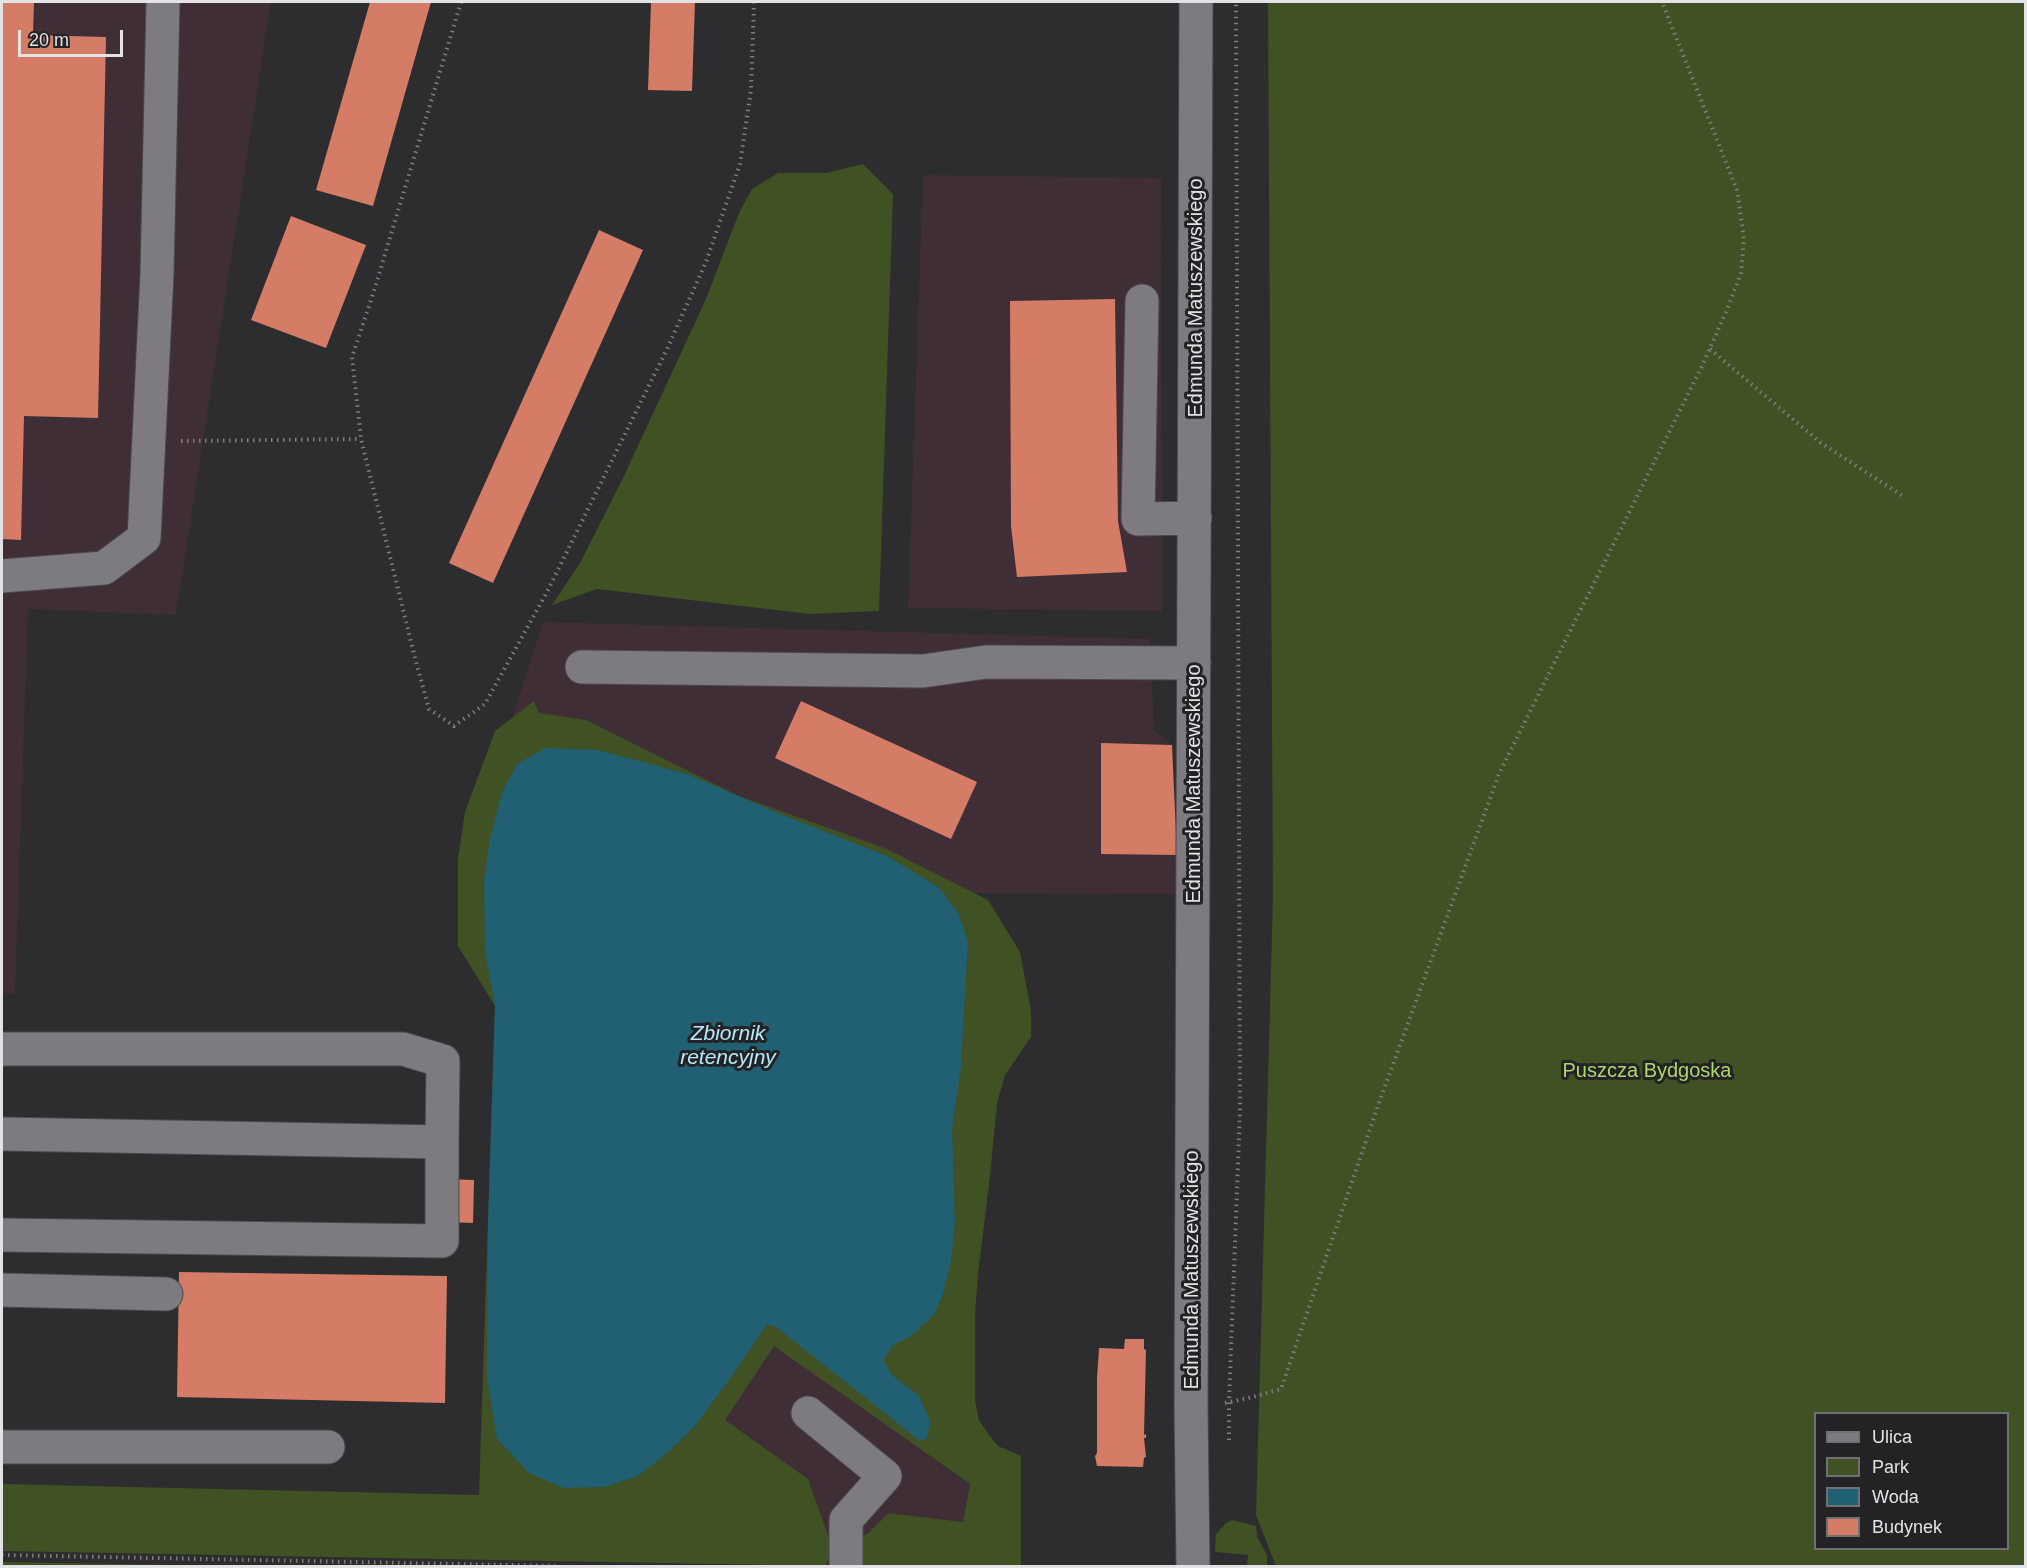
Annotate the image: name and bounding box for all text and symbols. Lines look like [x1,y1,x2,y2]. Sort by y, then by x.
scale bar [21,18,126,56]
text: 20 m [29,30,69,50]
street label: Edmunda Matuszewskiego [1184,178,1208,418]
street label: Edmunda Matuszewskiego [1182,664,1206,904]
water label: Zbiornik retencyjny [680,1021,776,1071]
park label: Puszcza Bydgoska [1563,1059,1731,1083]
street label: Edmunda Matuszewskiego [1180,1150,1204,1390]
legend [1814,1412,2009,1550]
text: Ulica [1872,1427,1912,1447]
text: Park [1872,1457,1909,1477]
text: Woda [1872,1487,1919,1507]
text: Budynek [1872,1517,1942,1537]

